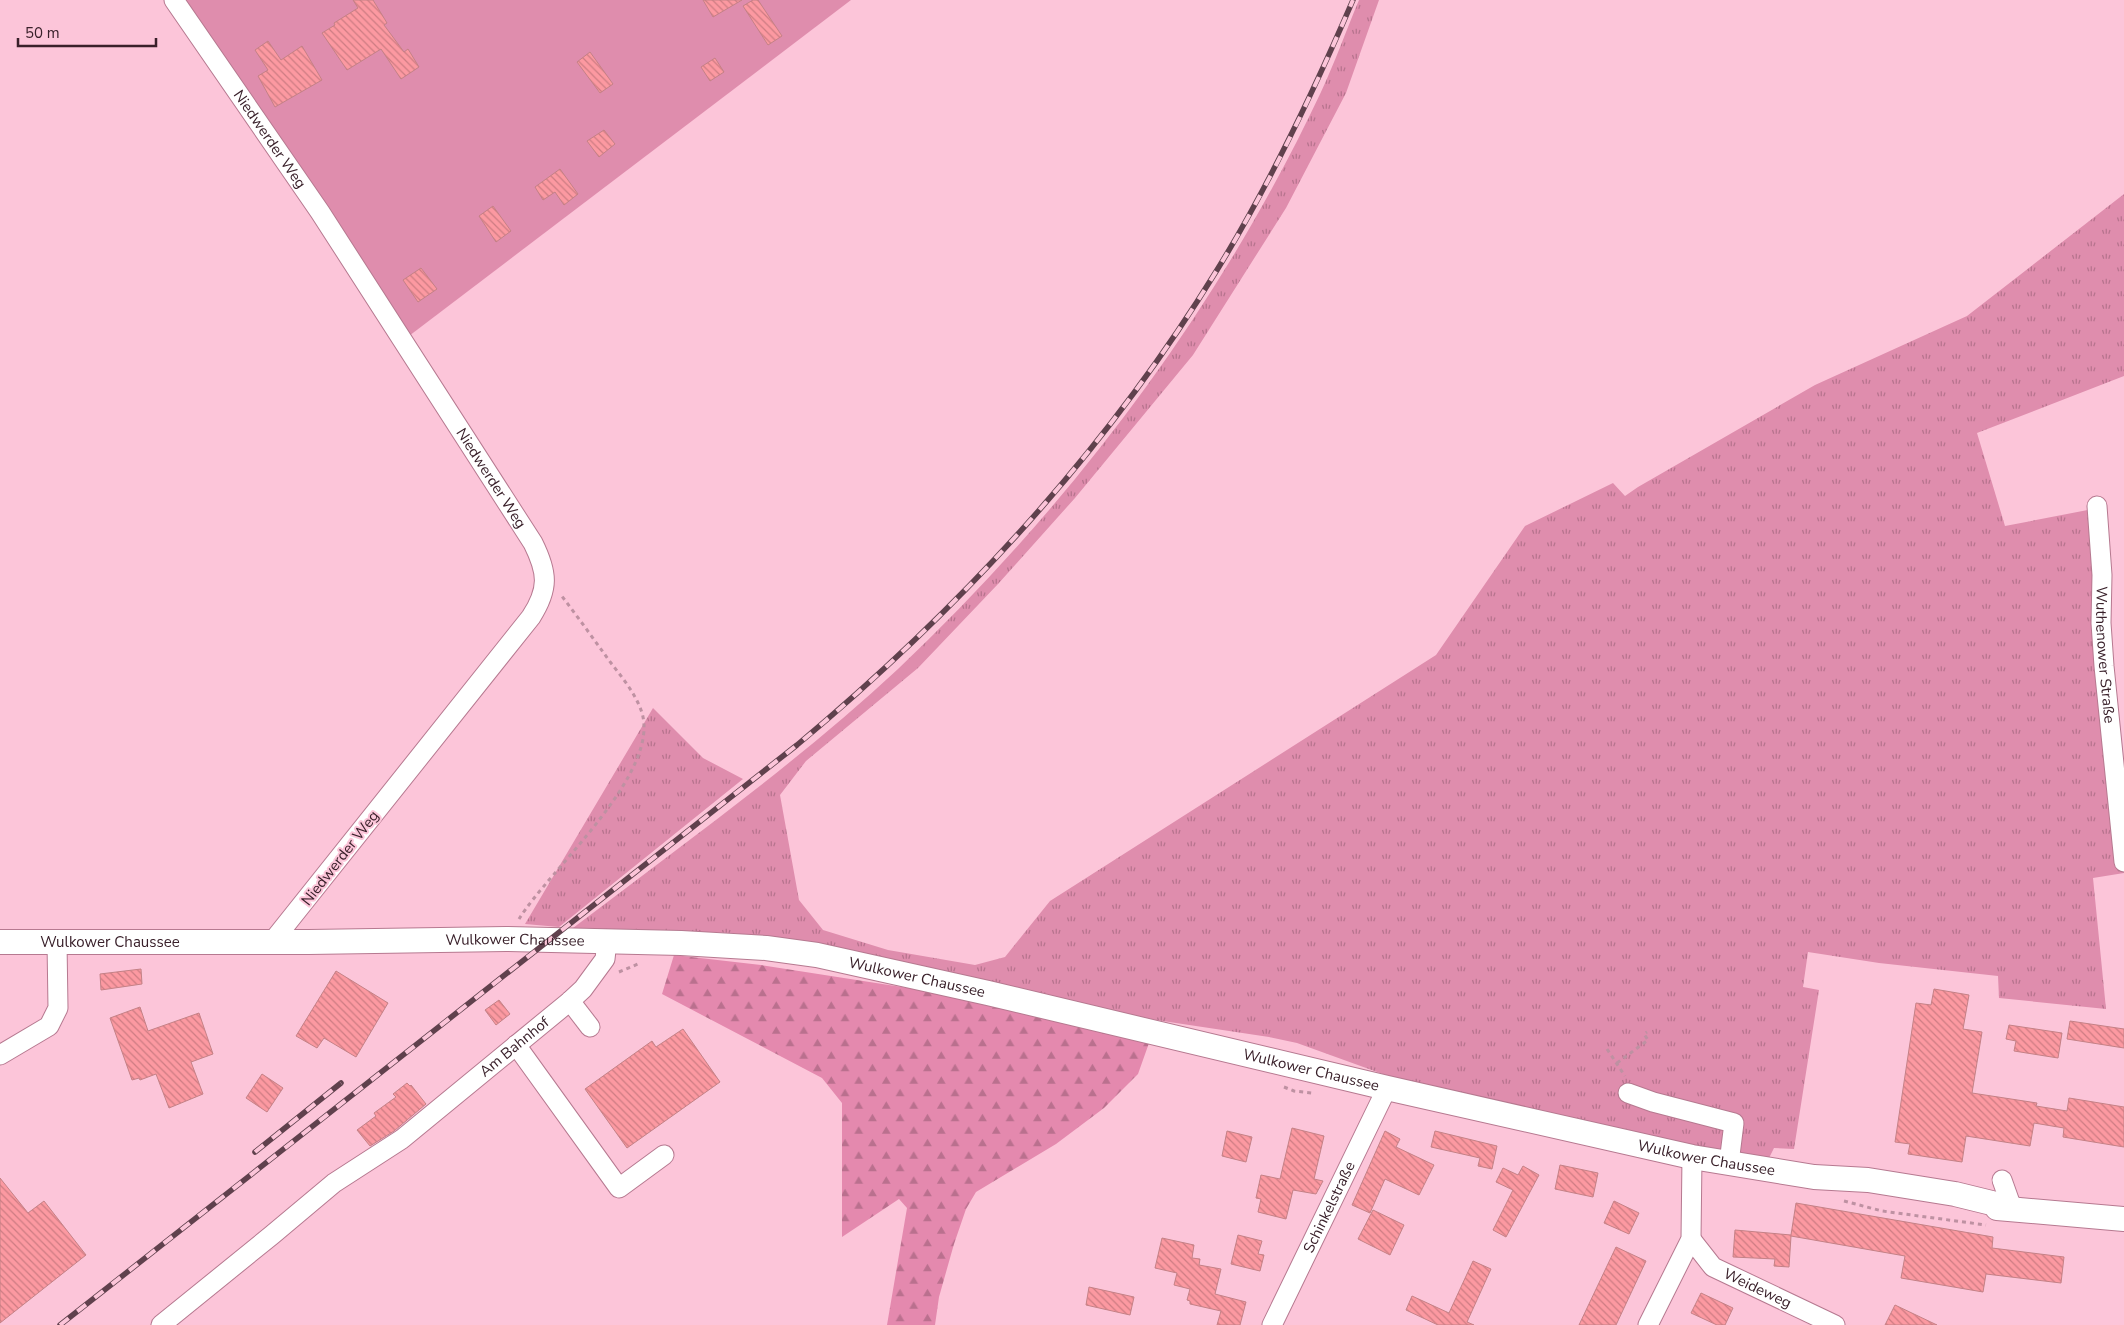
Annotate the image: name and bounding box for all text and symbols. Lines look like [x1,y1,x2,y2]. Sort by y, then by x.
scale bar [18,15,155,47]
text: 50 m [25,23,60,43]
street label: Niedwerder Weg [229,86,311,192]
street label: Niedwerder Weg [452,424,531,532]
street label: Wuthenower Straße [2091,586,2120,724]
street label: Niedwerder Weg [297,806,383,910]
street label: Wulkower Chaussee [445,929,585,951]
street label: Wulkower Chaussee [40,932,180,952]
street label: Wulkower Chaussee [847,952,987,1002]
street label: Am Bahnhof [475,1012,554,1081]
street label: Wulkower Chaussee [1241,1044,1381,1096]
street label: Wulkower Chaussee [1636,1135,1776,1180]
street label: Schinkelstraße [1299,1158,1360,1256]
street label: Weideweg [1720,1263,1795,1313]

